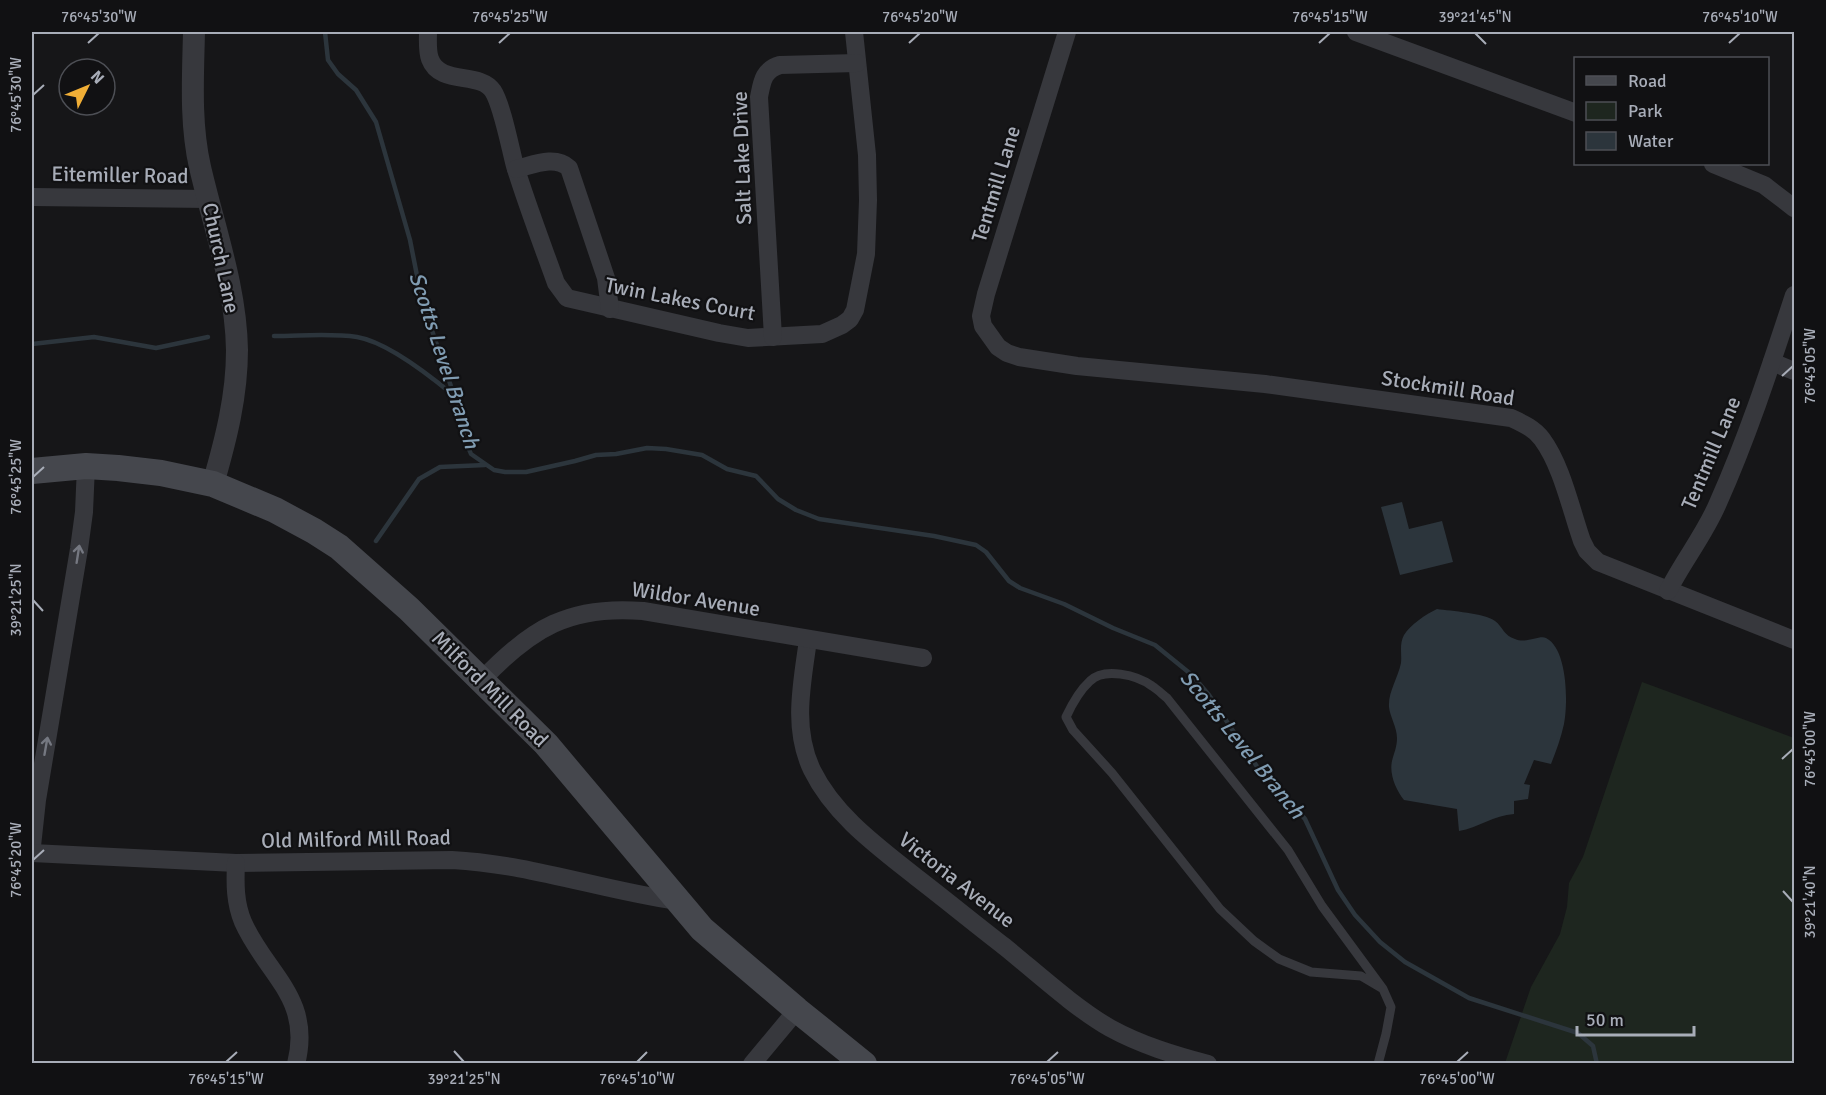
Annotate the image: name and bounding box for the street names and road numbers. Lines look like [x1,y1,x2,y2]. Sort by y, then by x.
street label: Salt Lake Drive [727,91,757,225]
street label: Tentmill Lane [966,123,1026,245]
street label: Eitemiller Road [51,161,189,189]
street label: Church Lane [197,200,245,316]
street label: Twin Lakes Court [603,272,757,326]
street label: Stockmill Road [1380,365,1516,411]
street label: Tentmill Lane [1676,392,1746,514]
street label: Wildor Avenue [630,576,762,622]
street label: Milford Mill Road [426,625,554,753]
street label: Old Milford Mill Road [261,824,451,854]
street label: Victoria Avenue [894,827,1020,933]

